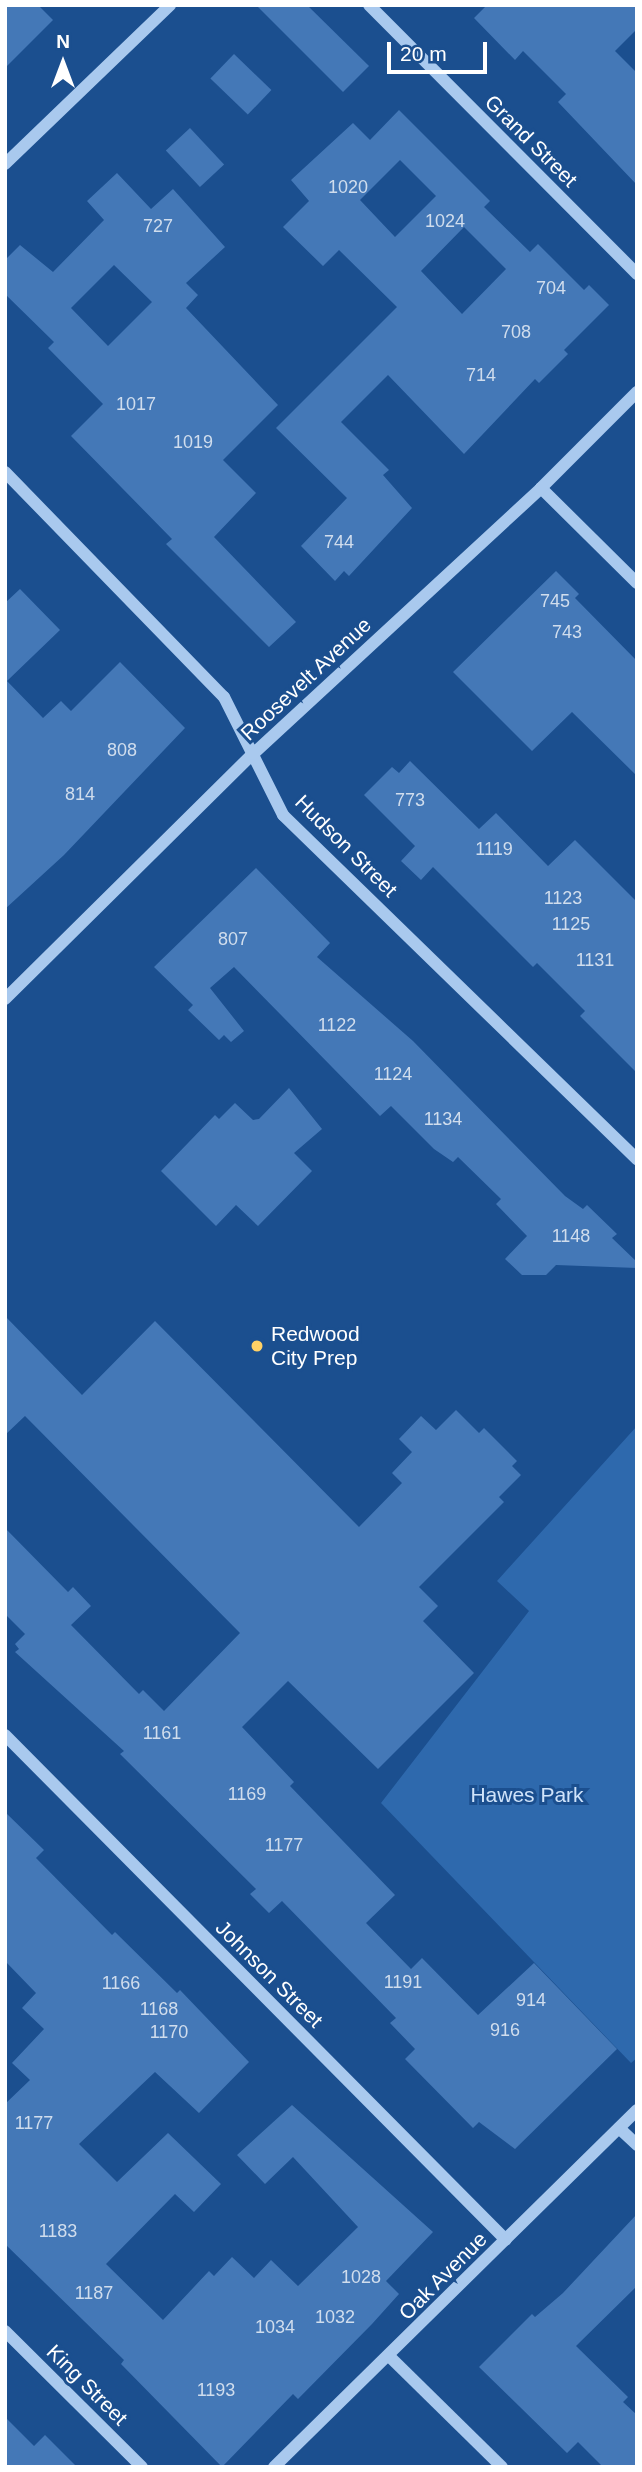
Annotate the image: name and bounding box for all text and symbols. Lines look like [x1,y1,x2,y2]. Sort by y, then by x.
north arrow [28,28,98,98]
scale bar [390,28,490,72]
text: N [56,31,70,52]
text: 20 m [400,42,447,65]
street label: Grand Street [480,90,582,192]
house number: 1020 [328,176,368,198]
house number: 1024 [425,210,465,232]
house number: 727 [143,215,173,237]
house number: 704 [536,277,566,299]
house number: 708 [501,321,531,343]
house number: 714 [466,364,496,386]
house number: 1017 [116,393,156,415]
house number: 1019 [173,431,213,453]
house number: 744 [324,531,354,553]
house number: 745 [540,590,570,612]
street label: Roosevelt Avenue [235,612,377,746]
house number: 743 [552,621,582,643]
house number: 808 [107,739,137,761]
house number: 814 [65,783,95,805]
house number: 773 [395,789,425,811]
street label: Hudson Street [290,790,402,902]
house number: 1119 [475,838,513,860]
house number: 1123 [544,887,582,909]
house number: 1125 [552,913,590,935]
house number: 807 [218,928,248,950]
house number: 1131 [576,949,614,971]
house number: 1122 [318,1014,356,1036]
house number: 1124 [374,1063,412,1085]
house number: 1134 [424,1108,462,1130]
house number: 1148 [552,1225,590,1247]
place label: Redwood City Prep [271,1321,360,1371]
marker: Redwood City Prep [249,1338,265,1354]
house number: 1161 [143,1722,181,1744]
park label: Hawes Park [470,1782,584,1808]
house number: 1169 [228,1783,266,1805]
house number: 1177 [265,1834,303,1856]
street label: Johnson Street [210,1915,328,2033]
house number: 1191 [384,1971,422,1993]
house number: 1166 [102,1972,140,1994]
house number: 914 [516,1989,546,2011]
house number: 1168 [140,1998,178,2020]
house number: 916 [490,2019,520,2041]
house number: 1170 [150,2021,188,2043]
house number: 1177 [15,2112,53,2134]
house number: 1183 [39,2220,77,2242]
street label: Oak Avenue [393,2226,493,2326]
house number: 1028 [341,2266,381,2288]
house number: 1187 [75,2282,113,2304]
house number: 1032 [315,2306,355,2328]
house number: 1034 [255,2316,295,2338]
street label: King Street [41,2339,133,2431]
house number: 1193 [197,2379,235,2401]

